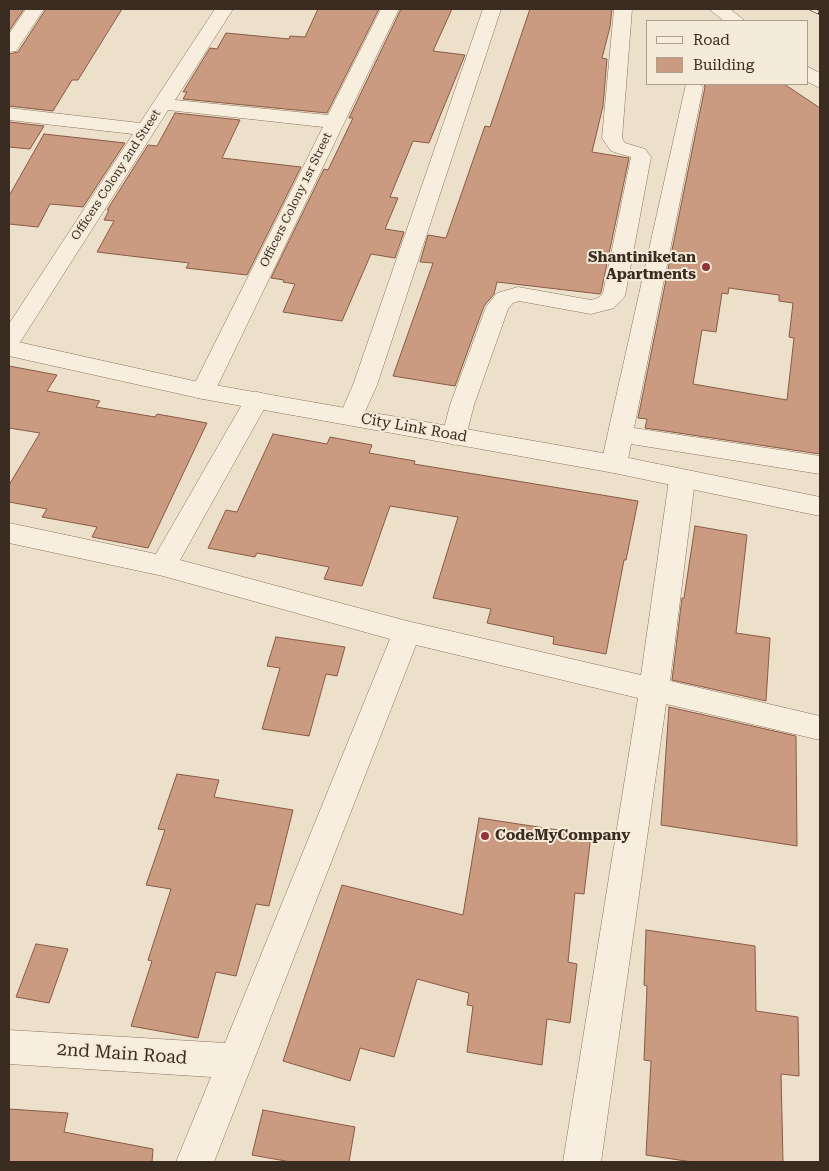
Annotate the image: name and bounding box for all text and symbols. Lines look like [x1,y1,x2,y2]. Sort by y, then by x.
legend [646,20,809,85]
text: Road [693,31,730,49]
text: Building [693,56,754,74]
street label: Officers Colony 2nd Street [68,107,164,243]
street label: Officers Colony 1sr Street [257,130,335,270]
place label: Shantiniketan Apartments [588,249,696,284]
marker: Shantiniketan Apartments [700,261,712,273]
street label: City Link Road [359,410,469,446]
place label: CodeMyCompany [495,827,630,845]
marker: CodeMyCompany [479,830,491,842]
street label: 2nd Main Road [56,1039,188,1069]

